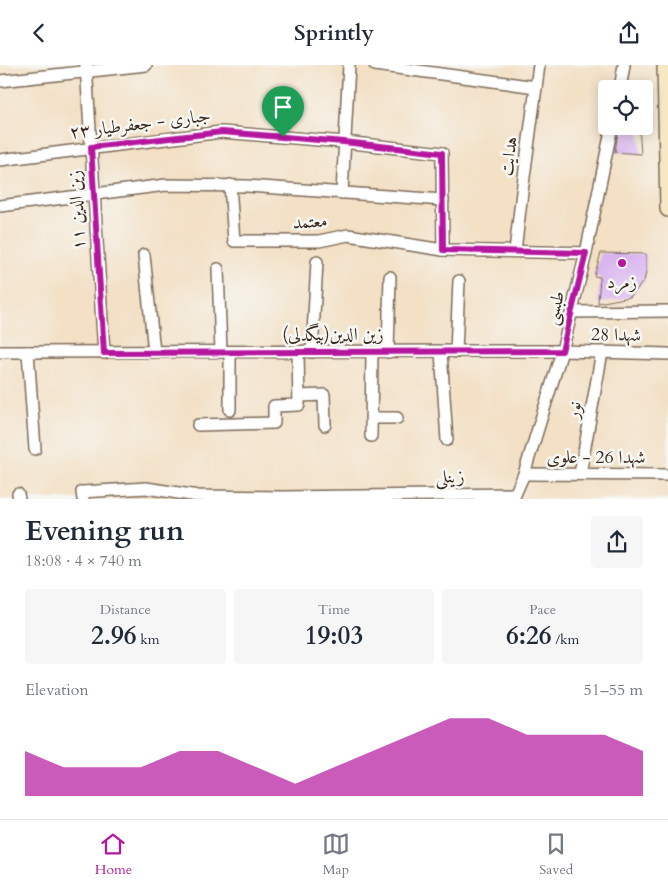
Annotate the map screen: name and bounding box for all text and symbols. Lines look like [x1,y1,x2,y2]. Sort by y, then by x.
text: Sprintly [294,18,374,48]
icon: back [25,19,53,47]
icon: share [615,19,643,47]
map controls [598,80,653,135]
button: locate [598,80,653,135]
pin [262,86,304,137]
icon: arrive [269,93,297,121]
street label: جباری - جعفرطیار ۲۳ [68,103,212,145]
street label: هدایت [494,135,524,177]
street label: زین الدین ۱۱ [62,169,92,251]
street label: معتمد [292,208,328,236]
marker: زمرد [616,257,628,269]
place label: زمرد [607,270,637,295]
street label: طبسی [539,288,571,328]
street label: زین الدین(بیگدلی) [282,322,384,347]
street label: شهدا 28 [591,322,641,348]
street label: نور [560,400,588,422]
street label: شهدا 26 - علوی [547,445,645,470]
street label: زینلی [435,464,465,490]
text: Evening run [25,512,184,550]
button: share [591,516,643,568]
text: 18:08 · 4 × 740 m [25,550,142,572]
text: Distance [100,600,151,619]
text: Time [318,600,350,619]
text: Pace [529,600,556,619]
text: 2.96 [91,619,137,653]
text: 19:03 [305,619,363,653]
text: 6:26 [506,619,552,653]
text: km [137,630,160,649]
text: /km [552,630,579,649]
text: Elevation [25,679,89,701]
text: 51–55 m [584,679,643,701]
tab: Home [95,830,132,879]
tab: Map [322,830,350,879]
tab: Saved [539,830,573,879]

